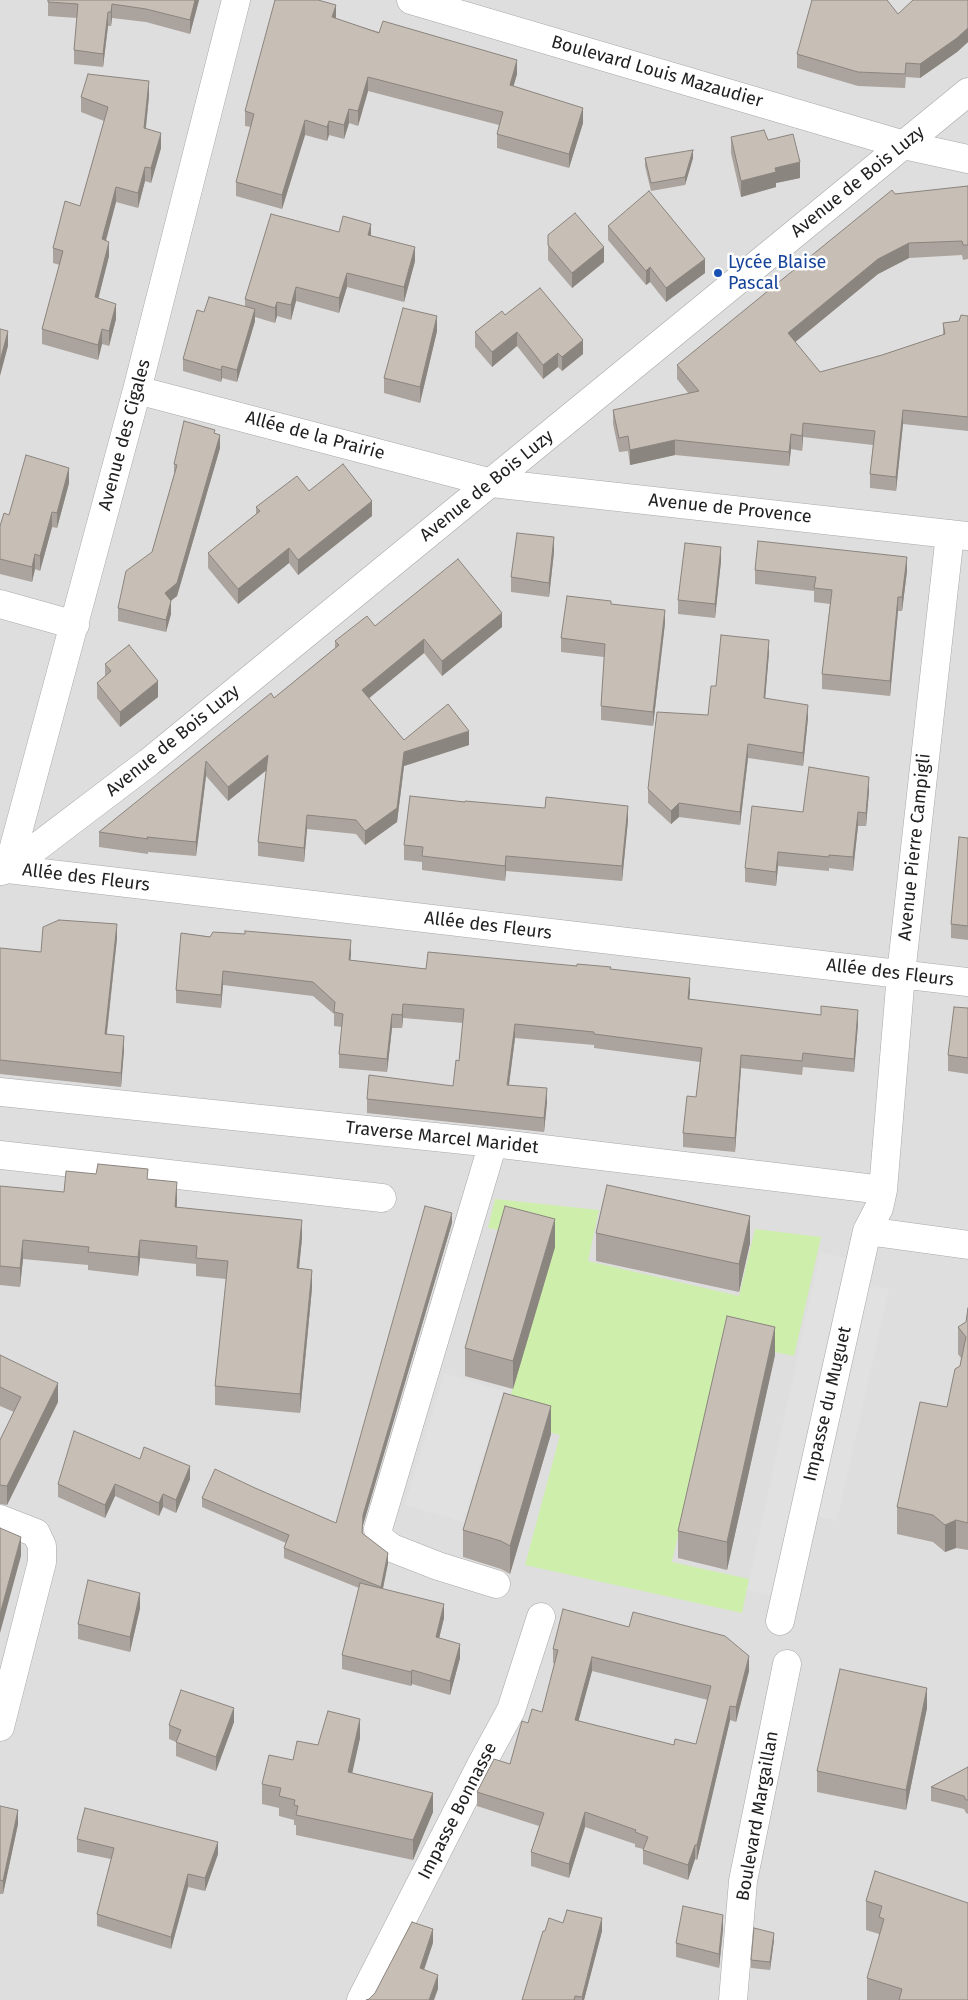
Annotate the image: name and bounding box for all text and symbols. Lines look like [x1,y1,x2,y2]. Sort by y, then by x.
street label: Boulevard Louis Mazaudier [549,31,765,113]
street label: Avenue de Bois Luzy [787,122,929,242]
place label: Lycée Blaise Pascal [728,252,826,294]
marker: Lycée Blaise Pascal [712,267,724,279]
street label: Avenue des Cigales [94,357,156,513]
street label: Allée de la Prairie [243,407,387,465]
street label: Avenue de Bois Luzy [416,426,558,546]
street label: Avenue de Provence [647,490,813,528]
street label: Avenue de Bois Luzy [102,681,244,801]
street label: Avenue Pierre Campigli [894,752,936,942]
street label: Allée des Fleurs [21,859,151,897]
street label: Allée des Fleurs [423,907,553,945]
street label: Allée des Fleurs [825,954,955,992]
street label: Traverse Marcel Maridet [344,1117,540,1159]
street label: Impasse du Muguet [800,1324,856,1484]
street label: Boulevard Margaillan [732,1729,784,1903]
street label: Impasse Bonnasse [414,1739,502,1883]

